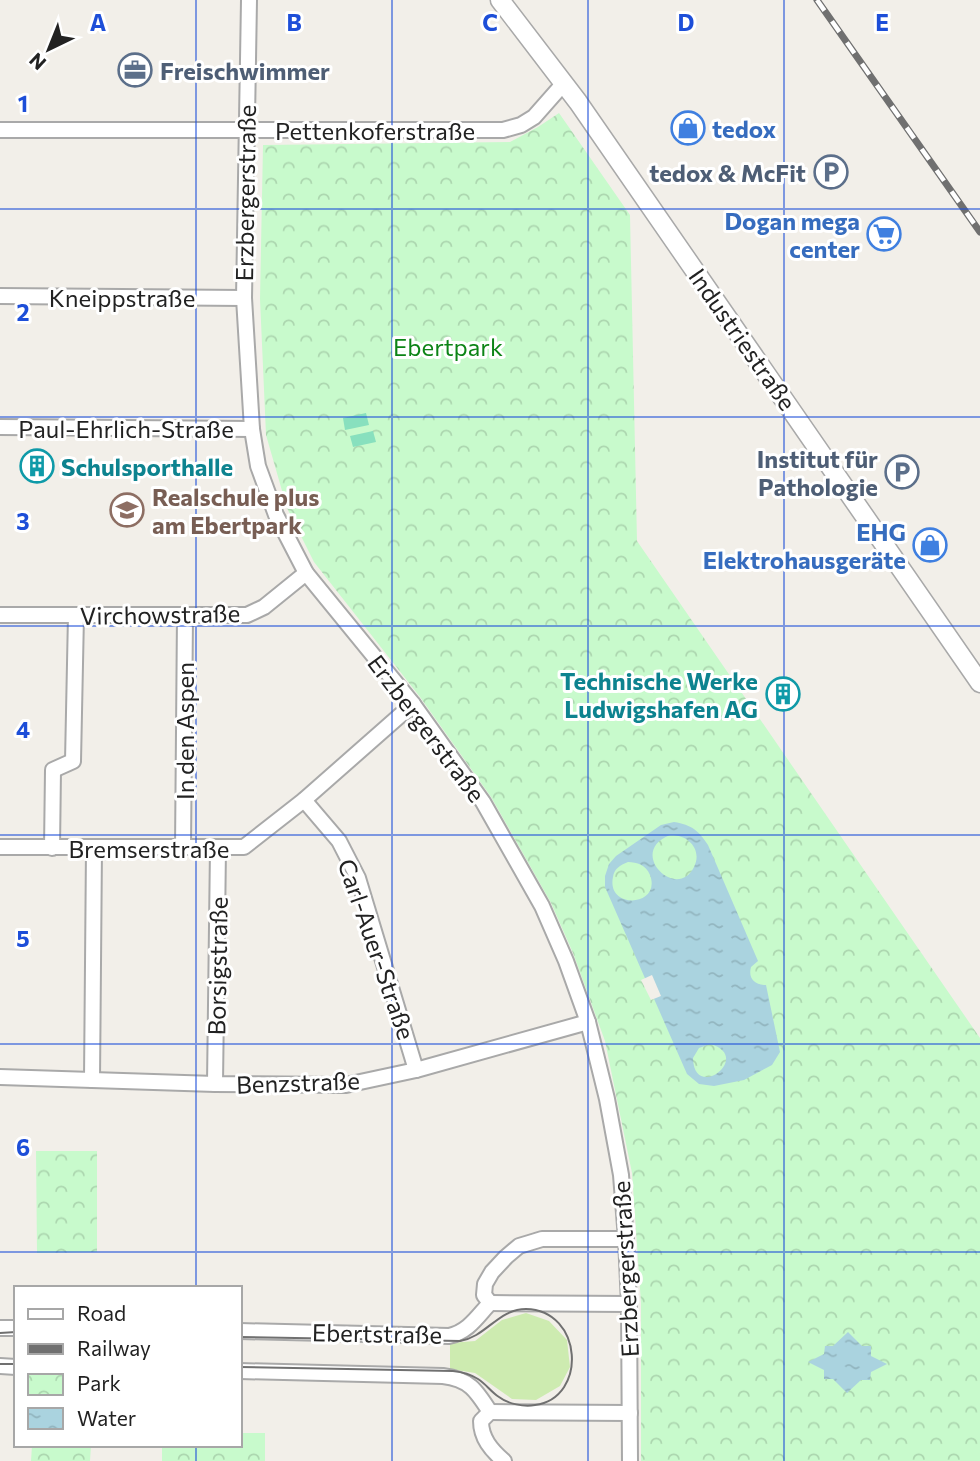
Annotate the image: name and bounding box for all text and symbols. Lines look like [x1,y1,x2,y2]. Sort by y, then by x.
text: A [90,8,107,36]
text: B [286,8,302,36]
text: C [482,8,498,36]
text: D [678,8,695,36]
text: E [875,8,889,36]
north arrow [14,14,84,84]
text: N [24,49,50,75]
office icon: Freischwimmer [116,51,154,89]
place label: Freischwimmer [160,56,330,85]
text: 1 [18,89,28,117]
street label: Erzbergerstraße [229,104,261,282]
shop icon: tedox [669,109,707,147]
place label: tedox [712,114,776,143]
street label: Pettenkoferstraße [275,116,475,145]
parking icon: tedox & McFit [812,153,850,191]
place label: tedox & McFit [649,158,806,187]
place label: Dogan mega center [725,206,860,263]
supermarket icon: Dogan mega center [865,215,903,253]
street label: Industriestraße [683,262,803,416]
street label: Kneippstraße [49,283,195,312]
text: 2 [16,298,30,326]
park label: Ebertpark [393,332,503,361]
street label: Paul-Ehrlich-Straße [18,414,234,443]
place label: Institut für Pathologie [757,444,878,501]
building icon: Schulsporthalle [18,447,56,485]
place label: Schulsporthalle [61,452,233,481]
parking icon: Institut für Pathologie [883,453,921,491]
place label: Realschule plus am Ebertpark [152,482,319,539]
school or university icon: Realschule plus am Ebertpark [108,491,146,529]
text: 3 [16,507,30,535]
place label: EHG Elektrohausgeräte [703,517,906,574]
shop icon: EHG Elektrohausgeräte [911,526,949,564]
street label: Virchowstraße [80,598,240,630]
street label: Erzbergerstraße [362,649,492,807]
street label: In den Aspen [170,662,199,800]
place label: Technische Werke Ludwigshafen AG [560,666,758,723]
building icon: Technische Werke Ludwigshafen AG [764,675,802,713]
text: 4 [16,715,30,743]
street label: Bremserstraße [69,834,229,863]
street label: Carl-Auer-Straße [332,855,422,1043]
street label: Borsigstraße [201,896,233,1036]
text: 5 [16,924,30,952]
street label: Benzstraße [236,1065,360,1099]
text: 6 [16,1133,30,1161]
street label: Erzbergerstraße [606,1180,644,1358]
legend [14,1286,242,1447]
text: Road [77,1300,126,1325]
street label: Ebertstraße [312,1317,442,1349]
text: Railway [77,1335,151,1360]
text: Park [77,1370,121,1395]
text: Water [77,1405,136,1430]

